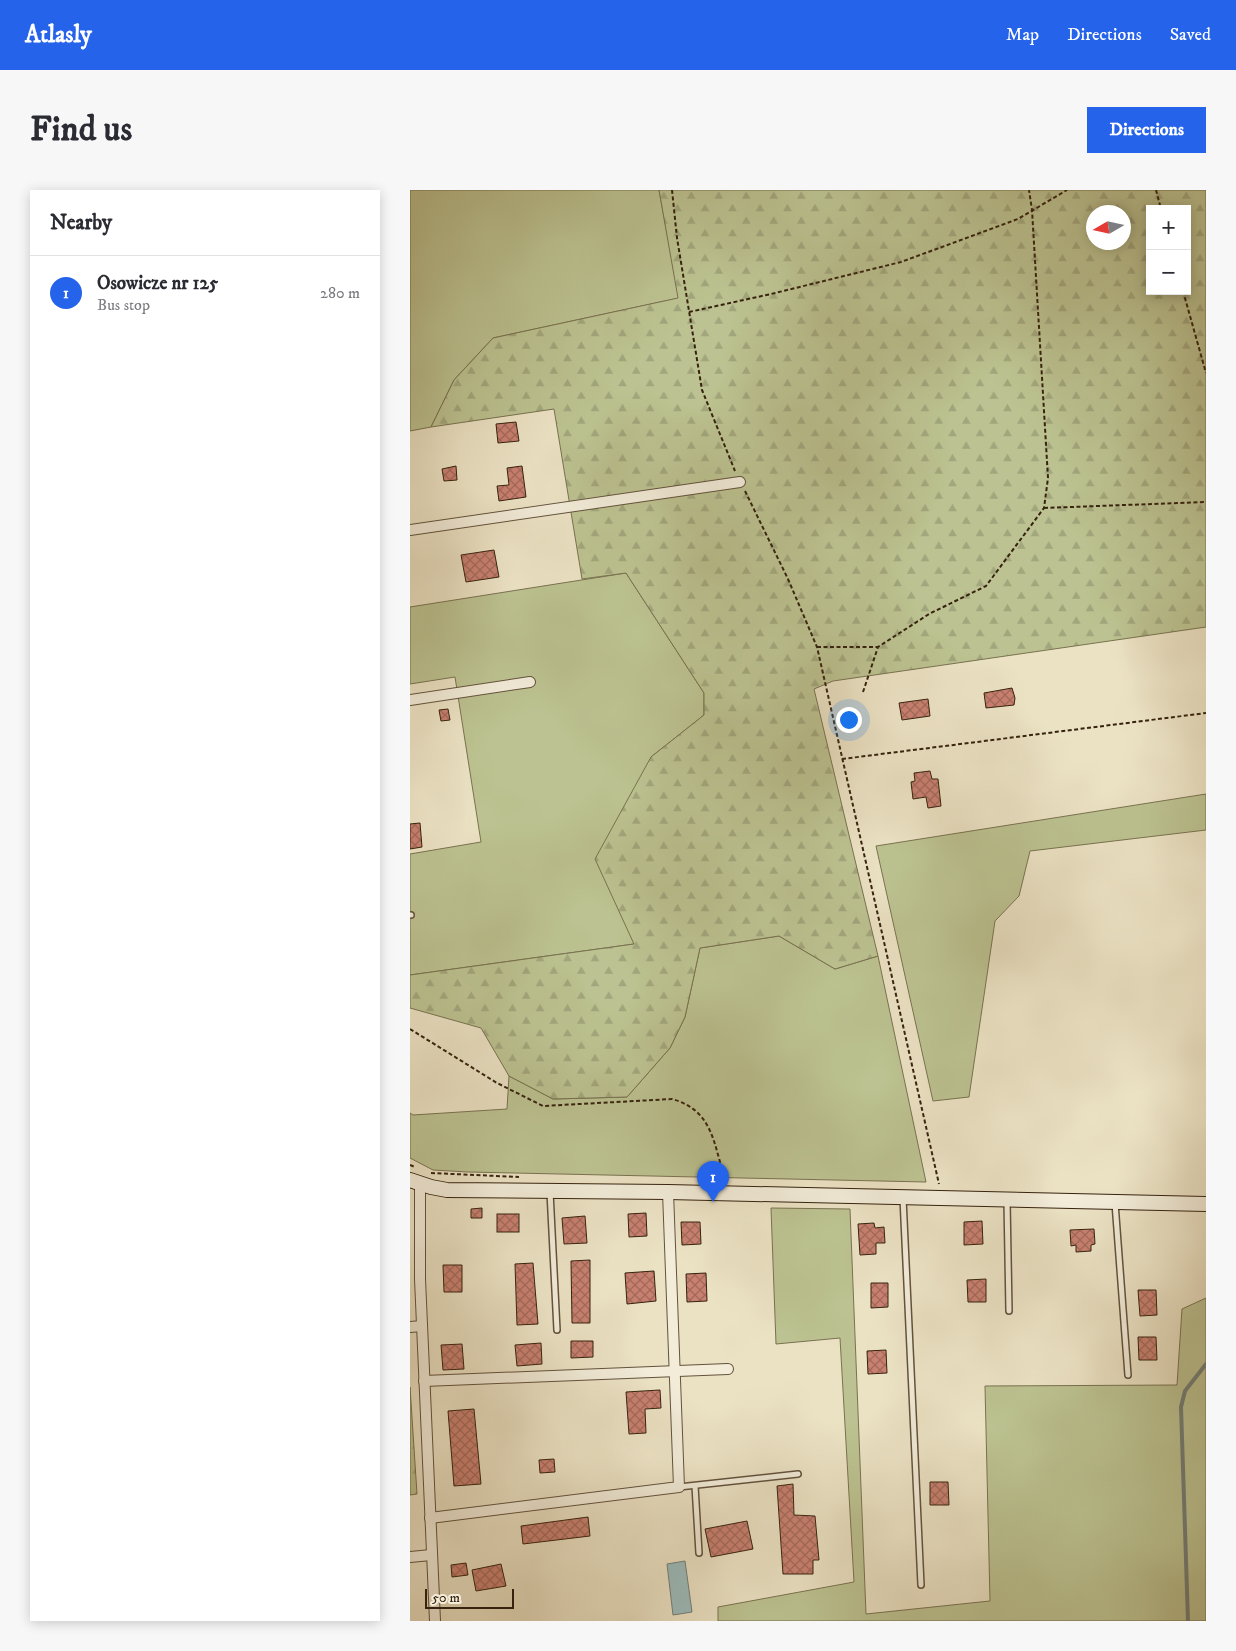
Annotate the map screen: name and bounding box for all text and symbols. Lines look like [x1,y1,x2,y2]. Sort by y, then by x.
text: Atlasly [25,20,92,50]
text: Map [1006,24,1039,46]
text: Directions [1067,24,1142,46]
text: Saved [1170,24,1211,46]
button: Directions [1087,107,1206,153]
text: Find us [30,108,132,152]
north arrow [1086,205,1131,250]
map controls [1146,205,1191,295]
button: + [1146,205,1191,250]
text: Nearby [50,210,112,236]
button: − [1146,250,1191,295]
text: Osowicze nr 125 [97,272,218,295]
text: 1 [63,283,69,303]
text: 280 m [320,283,360,303]
text: Bus stop [97,295,150,315]
your location [836,707,862,733]
pin: 1 [697,1161,729,1202]
scale bar [425,1586,514,1609]
text: 50 m [432,1589,460,1607]

